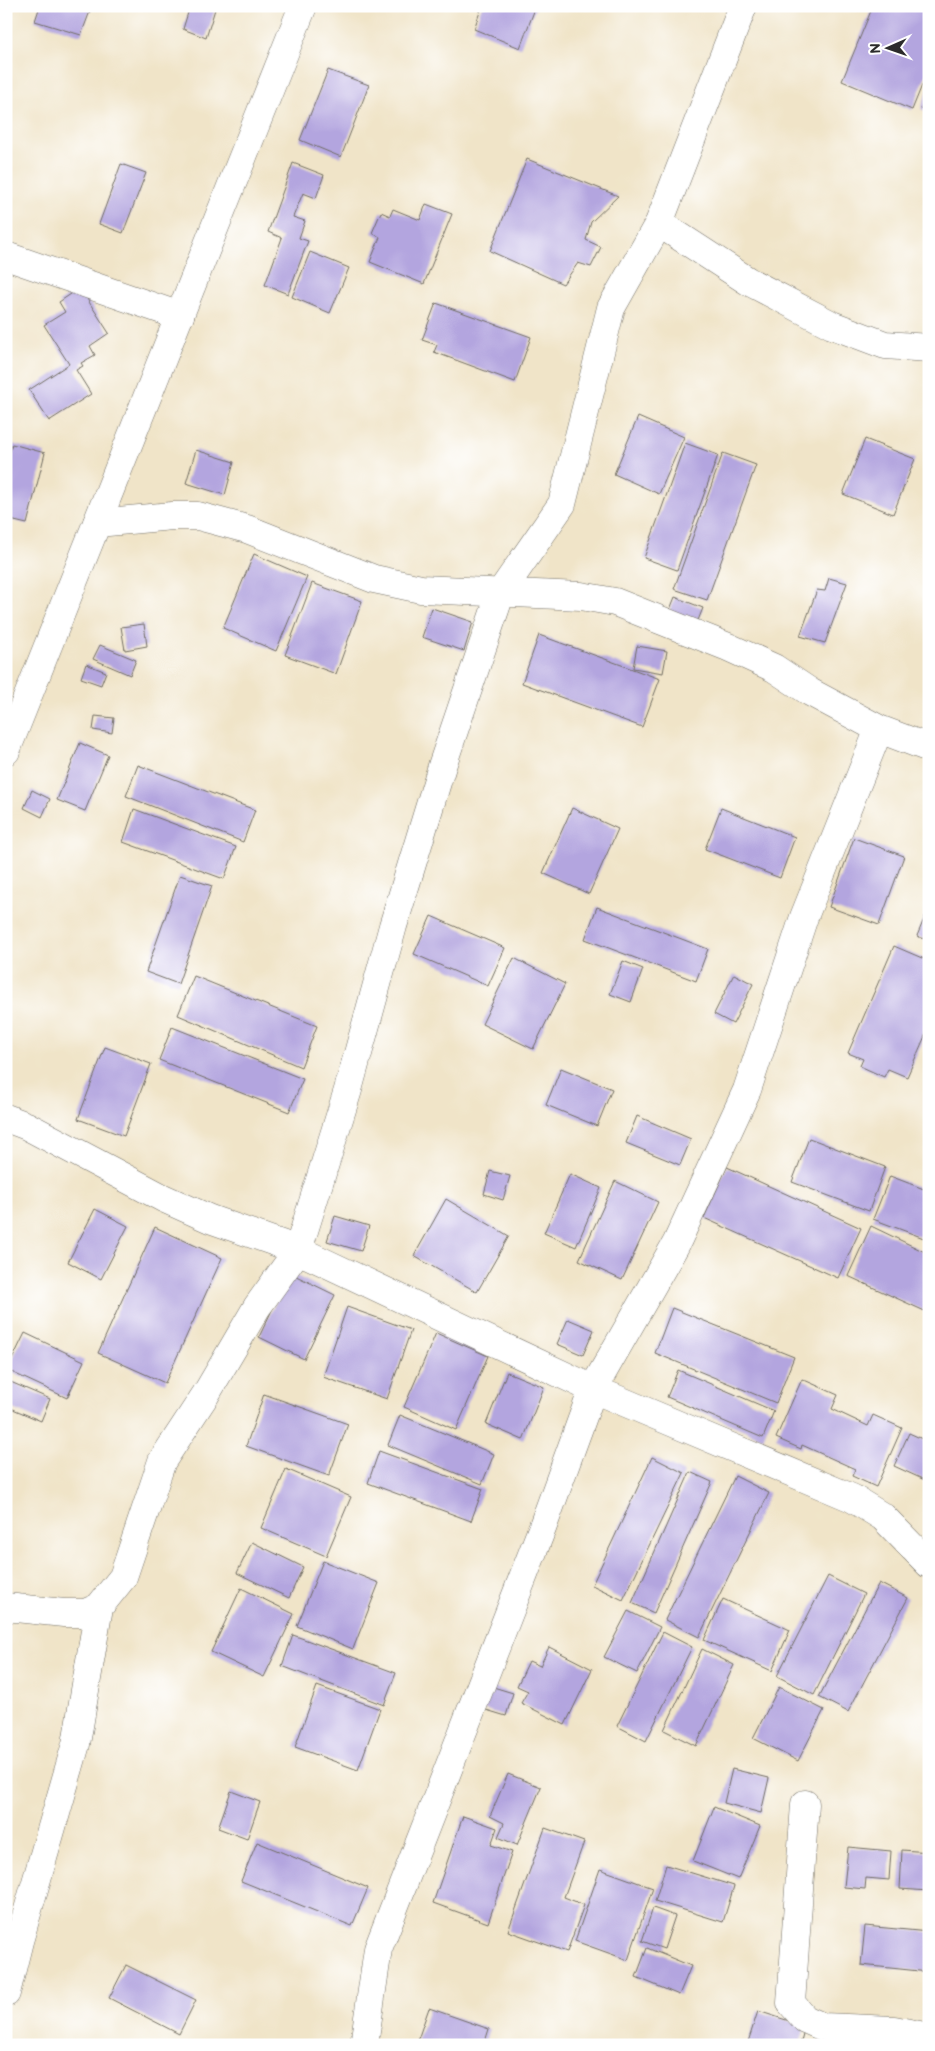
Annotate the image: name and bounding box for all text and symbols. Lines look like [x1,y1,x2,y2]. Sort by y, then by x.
north arrow [862,22,912,72]
text: N [867,43,884,54]

